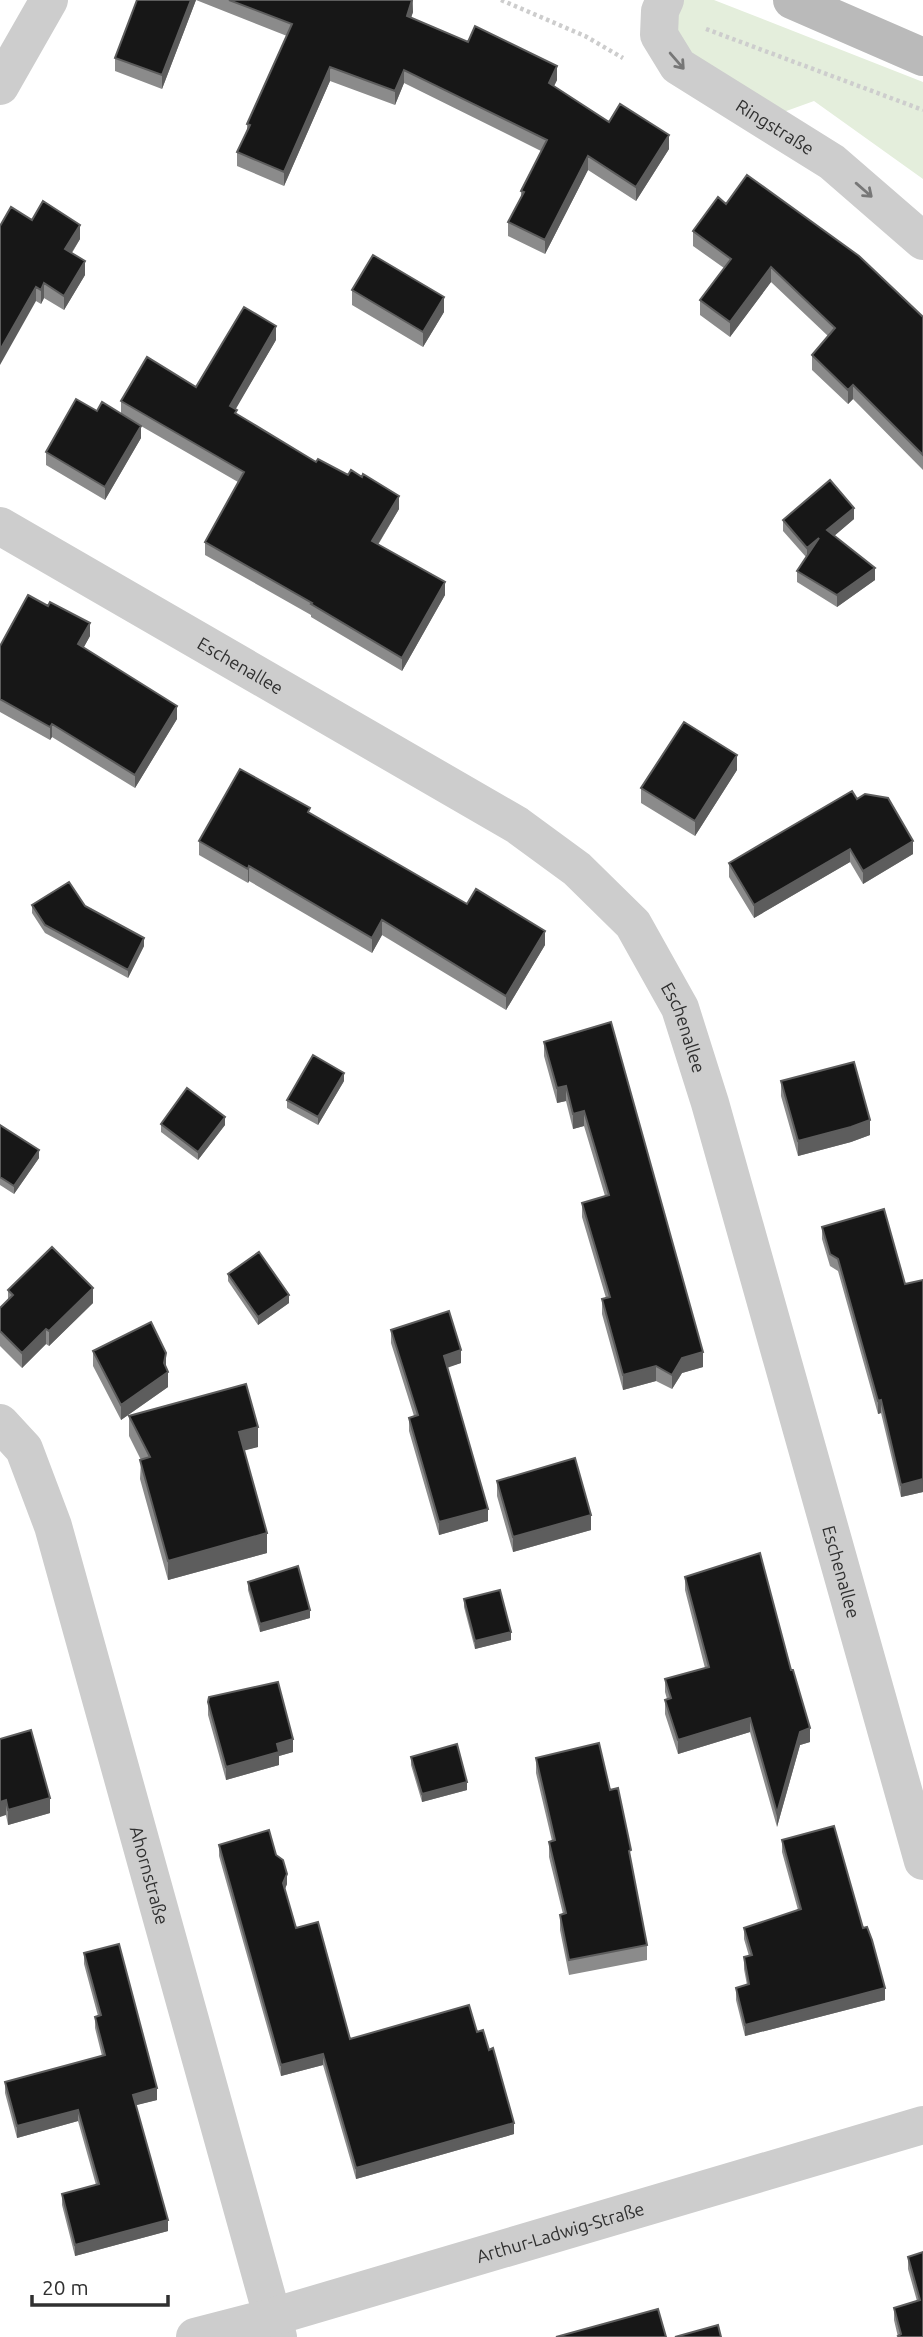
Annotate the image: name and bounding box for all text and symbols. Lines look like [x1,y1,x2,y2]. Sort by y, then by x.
one-way arrow [669,52,685,70]
street label: Ringstraße [733,95,818,158]
one-way arrow [854,182,872,198]
street label: Eschenallee [194,633,287,698]
street label: Eschenallee [658,979,710,1075]
street label: Eschenallee [819,1523,864,1620]
street label: Ahornstraße [127,1824,173,1927]
street label: Arthur-Ladwig-Straße [474,2198,647,2266]
scale bar [32,2264,168,2308]
text: 20 m [42,2275,89,2299]

